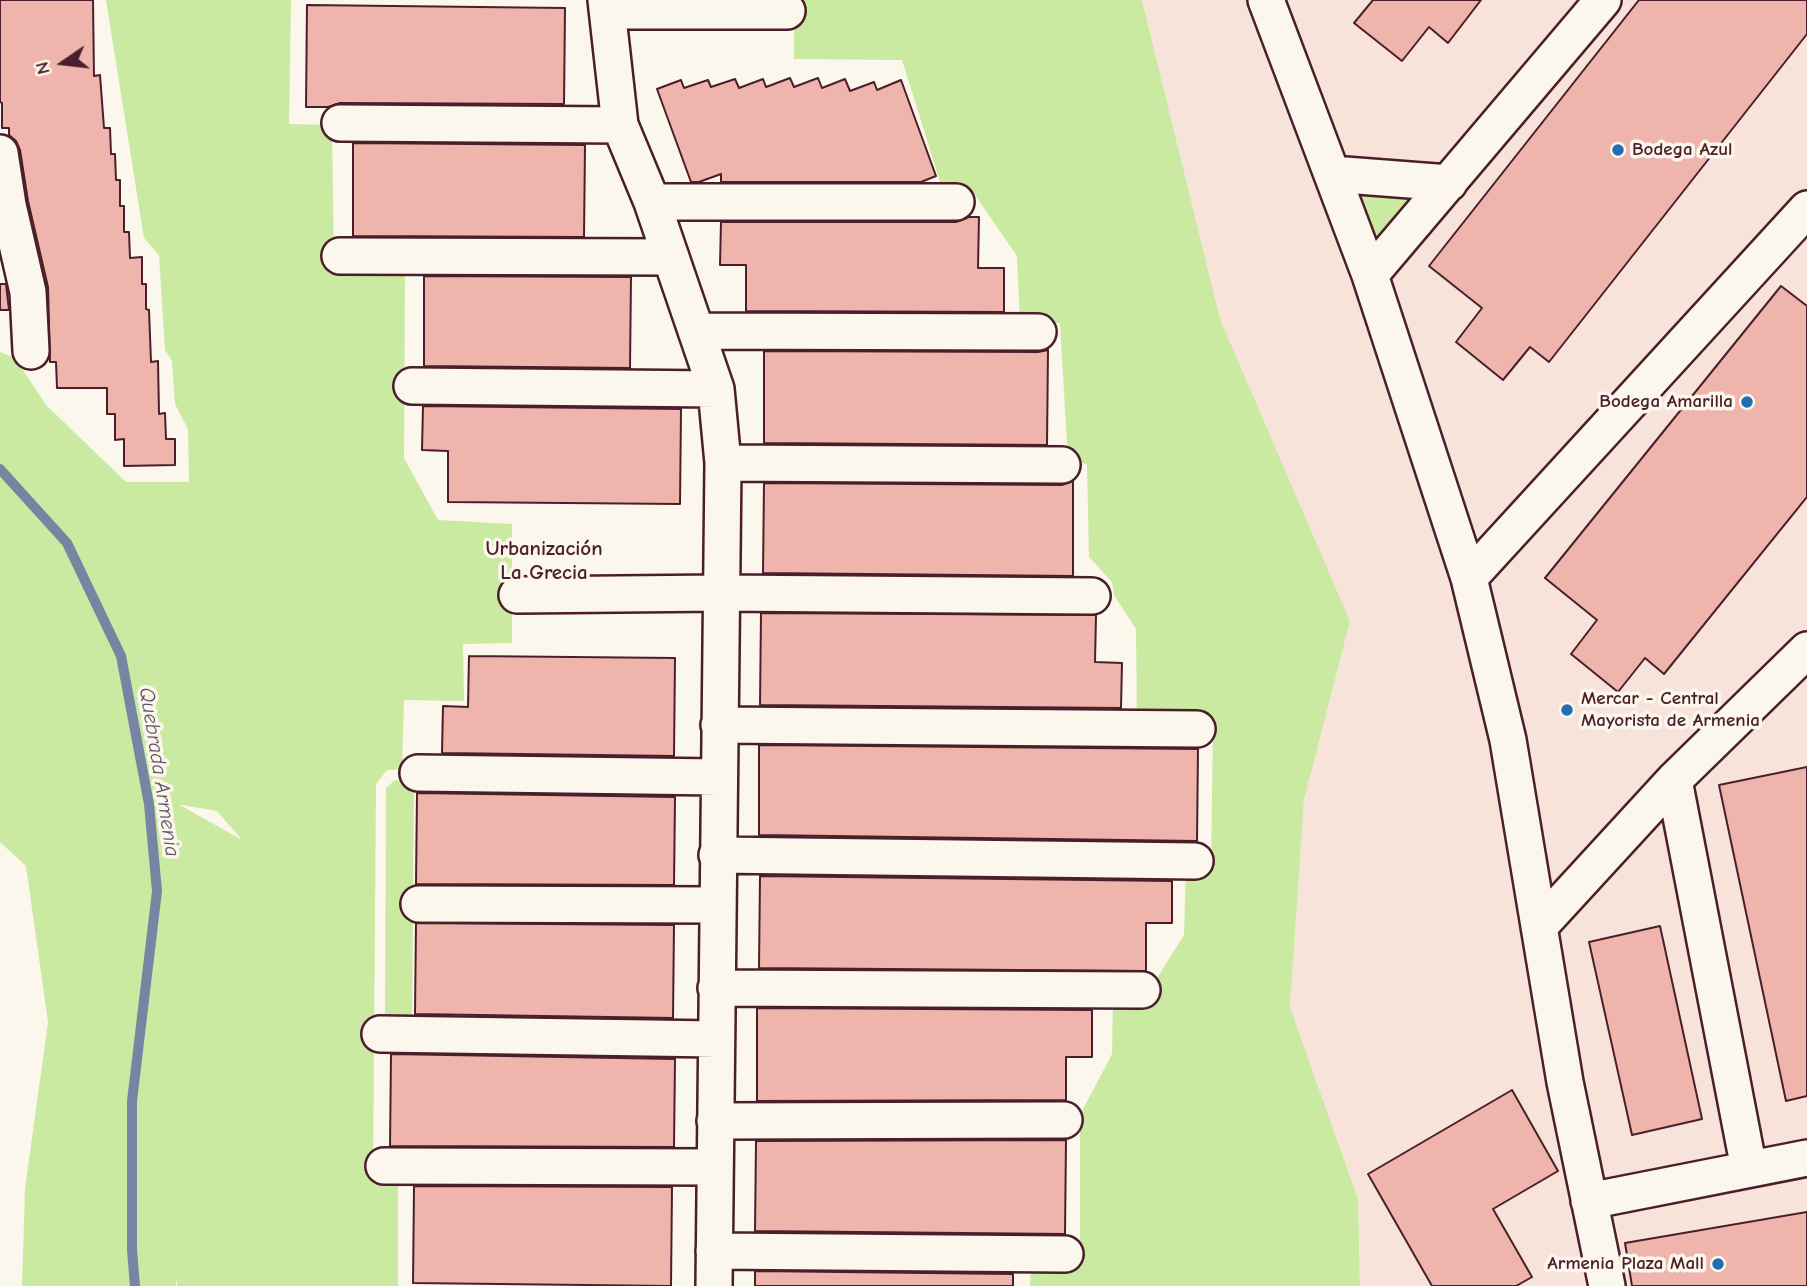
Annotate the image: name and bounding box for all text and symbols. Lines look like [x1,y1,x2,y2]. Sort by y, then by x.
north arrow [28,28,98,98]
text: N [30,59,55,77]
place label: Bodega Azul [1632,139,1732,161]
marker: Bodega Azul [1610,142,1626,158]
place label: Bodega Amarilla [1599,391,1733,413]
marker: Bodega Amarilla [1739,394,1755,410]
district label: Urbanización La Grecia [485,536,603,586]
water label: Quebrada Armenia [133,686,185,858]
place label: Mercar - Central Mayorista de Armenia [1581,688,1760,732]
marker: Mercar - Central Mayorista de Armenia [1559,702,1575,718]
place label: Armenia Plaza Mall [1547,1253,1704,1275]
marker: Armenia Plaza Mall [1710,1256,1726,1272]

